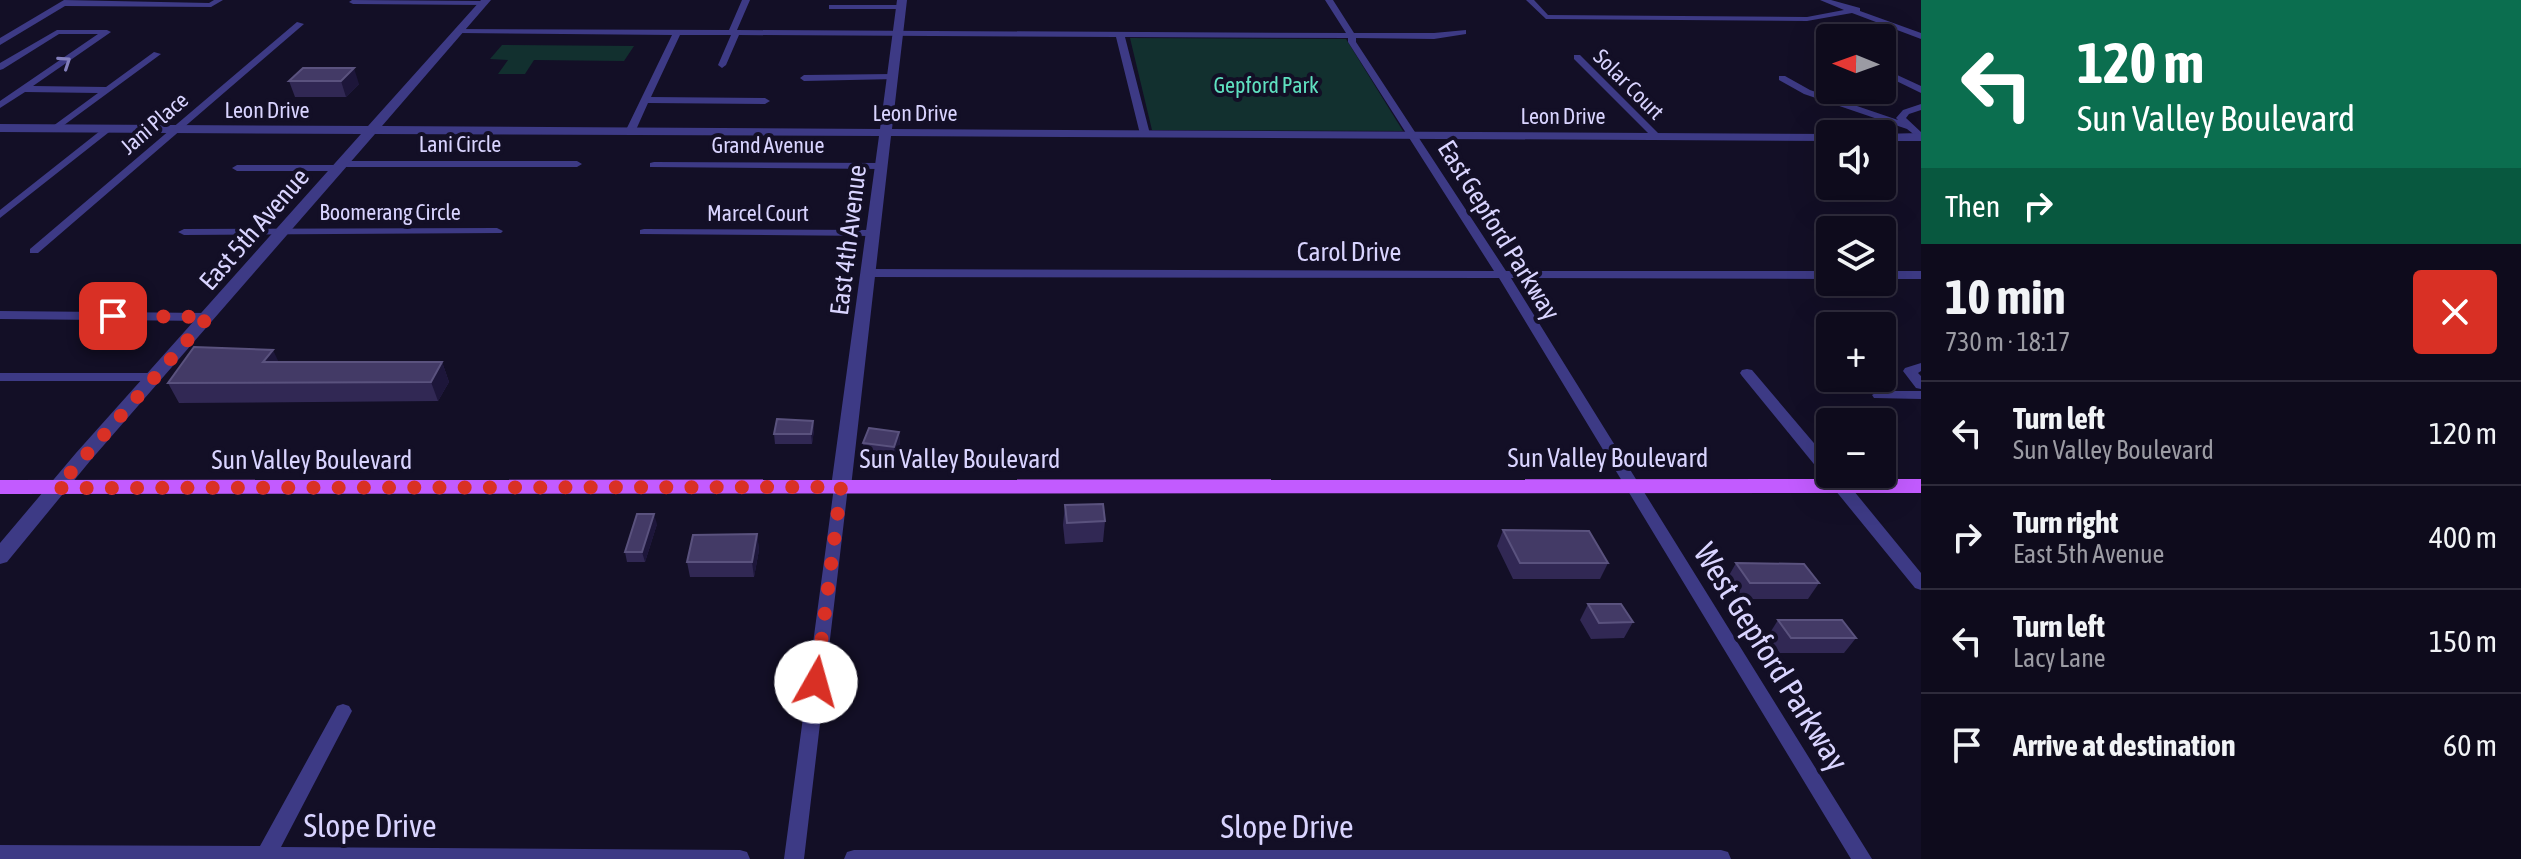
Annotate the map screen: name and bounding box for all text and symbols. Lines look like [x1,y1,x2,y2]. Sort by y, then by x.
north arrow [1816,24,1896,104]
map controls [1816,24,1896,488]
text: 120 m [2077,31,2204,95]
icon: left [1945,32,2049,136]
street label: Solar Court [1588,43,1670,125]
one-way arrow [56,57,71,72]
park label: Gepford Park [1213,72,1319,98]
street label: Jani Place [115,87,193,159]
street label: Leon Drive [224,97,310,123]
text: Sun Valley Boulevard [2077,97,2355,139]
street label: Leon Drive [872,100,958,126]
street label: Leon Drive [1520,103,1606,129]
button: sound [1816,120,1896,200]
street label: Lani Circle [419,131,501,157]
street label: Grand Avenue [712,132,824,158]
street label: East Gepford Parkway [1432,135,1566,325]
street label: East 5th Avenue [193,162,315,296]
street label: East 4th Avenue [824,163,872,317]
icon: right [2016,184,2060,228]
text: Then [1945,189,2000,223]
street label: Boomerang Circle [319,199,461,225]
street label: Marcel Court [707,200,809,226]
button: layers [1816,216,1896,296]
street label: Carol Drive [1297,237,1401,267]
text: 10 min [1945,269,2066,324]
button: close [2413,270,2497,354]
pin [79,282,147,350]
icon: arrive [91,294,135,338]
button: + [1816,312,1896,392]
text: 730 m · 18:17 [1945,327,2070,357]
text: Turn left [2013,401,2105,435]
button: − [1816,408,1896,488]
icon: left [1945,411,1989,455]
text: 120 m [2429,416,2497,450]
text: Sun Valley Boulevard [2013,435,2214,465]
street label: Sun Valley Boulevard [1508,443,1708,473]
street label: Sun Valley Boulevard [860,444,1060,474]
street label: Sun Valley Boulevard [212,445,412,475]
text: Turn right [2013,505,2119,539]
icon: right [1945,515,1989,559]
text: 400 m [2429,520,2497,554]
street label: West Gepford Parkway [1686,536,1856,777]
text: East 5th Avenue [2013,539,2164,569]
text: Turn left [2013,609,2105,643]
icon: left [1945,619,1989,663]
text: 150 m [2429,624,2497,658]
position arrow [774,640,858,724]
text: Lacy Lane [2013,643,2106,673]
icon: arrive [1945,723,1989,767]
text: Arrive at destination [2013,728,2235,762]
text: 60 m [2443,728,2497,762]
street label: Slope Drive [304,807,436,844]
street label: Slope Drive [1221,808,1353,845]

